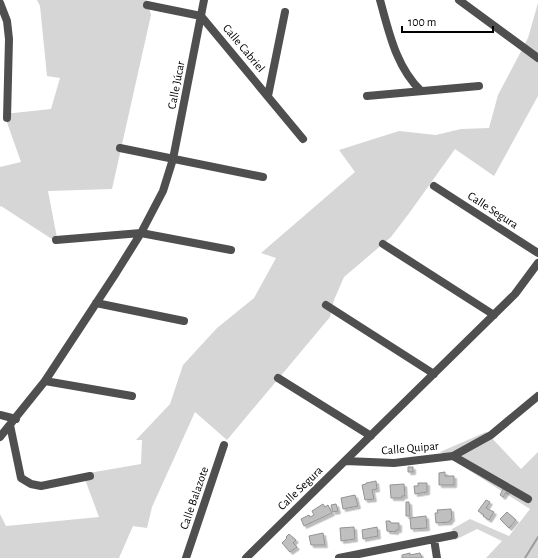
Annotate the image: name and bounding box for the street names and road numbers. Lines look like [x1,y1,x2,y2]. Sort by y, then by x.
street label: Calle Cabriel [221,22,267,74]
street label: Calle Júcar [165,60,187,110]
street label: Calle Segura [466,189,521,231]
street label: Calle Quipar [381,440,439,457]
street label: Calle Segura [275,464,325,512]
street label: Calle Balazote [178,465,210,531]

